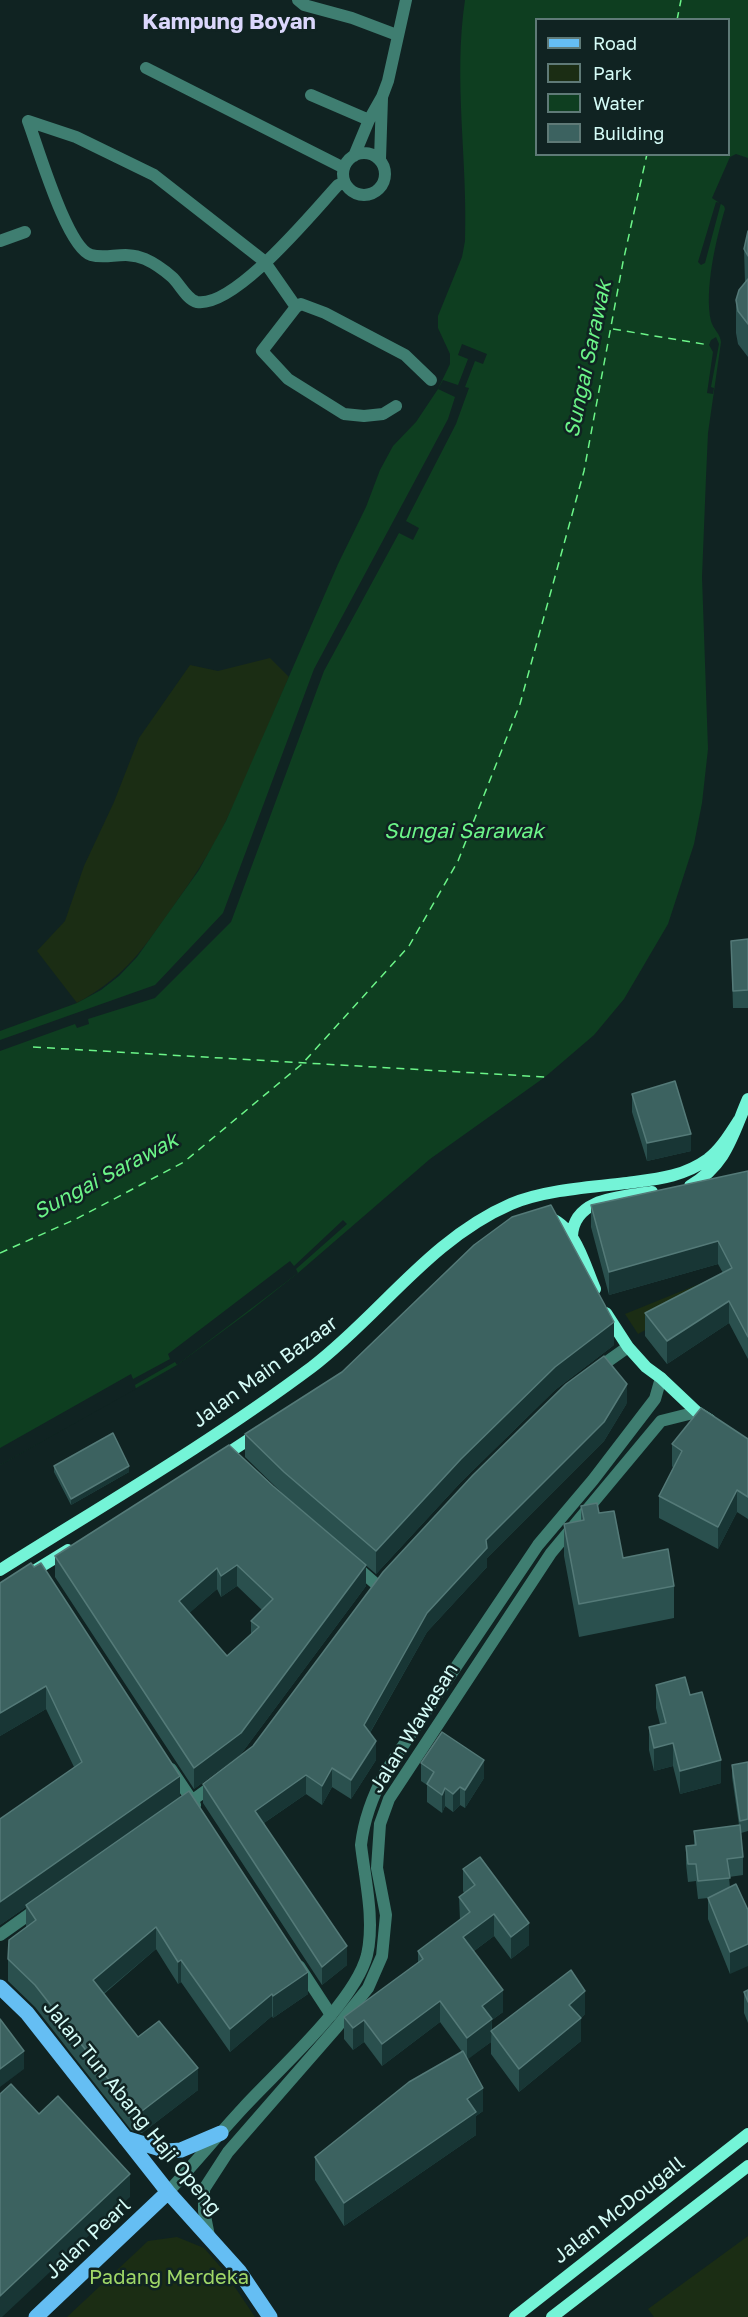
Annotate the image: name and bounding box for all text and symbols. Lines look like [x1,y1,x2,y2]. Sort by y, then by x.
district label: Kampung Boyan [142,9,316,35]
legend [535,18,730,156]
text: Road [593,32,637,54]
text: Park [593,62,632,84]
text: Water [593,92,644,114]
text: Building [593,122,664,144]
water label: Sungai Sarawak [559,278,617,440]
water label: Sungai Sarawak [384,818,544,844]
water label: Sungai Sarawak [29,1127,183,1225]
street label: Jalan Main Bazaar [188,1311,342,1433]
street label: Jalan Wawasan [365,1659,463,1797]
street label: Jalan Tun Abang Haji Openg [38,1996,226,2220]
street label: Jalan McDougall [549,2151,689,2269]
street label: Jalan Pearl [41,2194,135,2284]
park label: Padang Merdeka [89,2266,249,2290]

